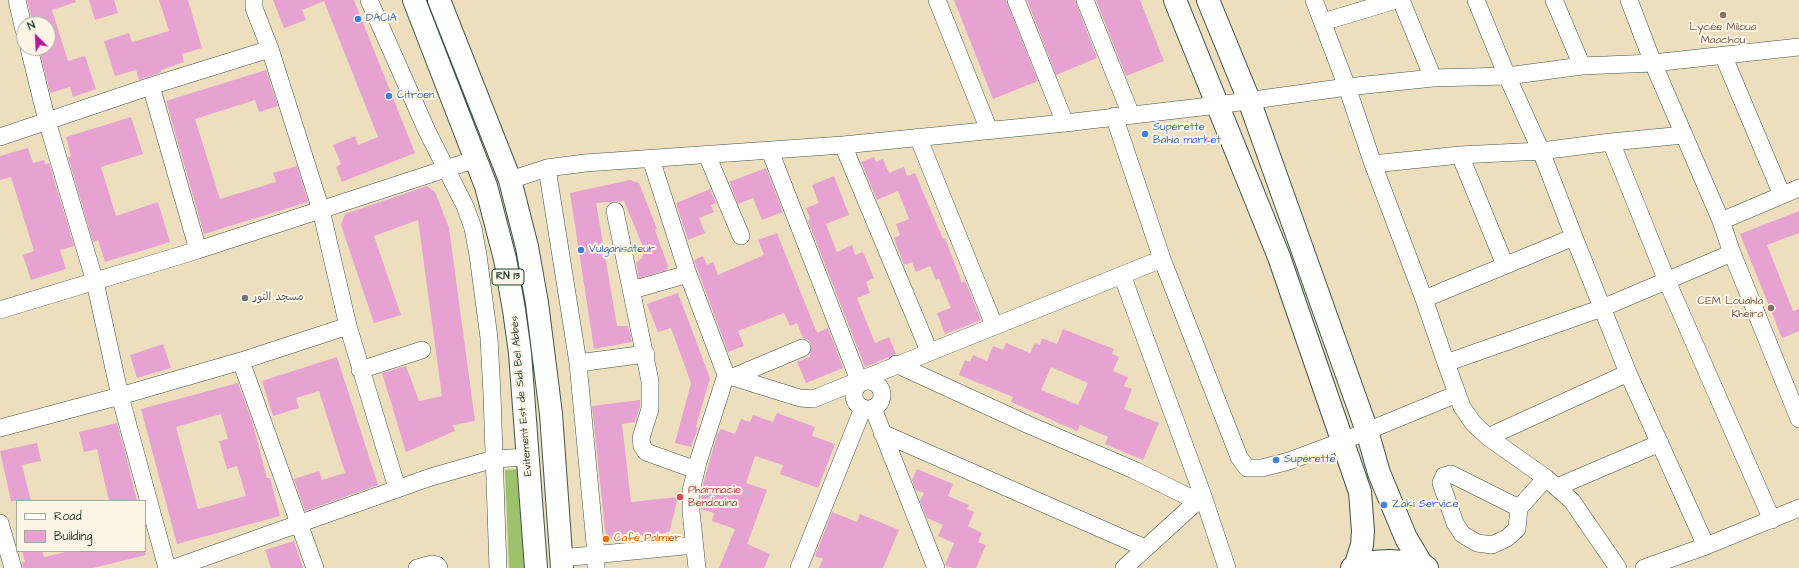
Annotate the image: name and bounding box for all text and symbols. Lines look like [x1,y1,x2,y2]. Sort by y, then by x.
marker: Lycée Miloua Maachou [1718,10,1728,20]
place label: DACIA [366,12,397,26]
marker: DACIA [353,14,363,24]
north arrow [16,16,56,56]
text: N [25,17,38,34]
place label: Lycée Miloua Maachou [1690,21,1756,47]
place label: Citroen [397,89,435,103]
marker: Citroen [384,91,394,101]
place label: Supérette Bahia market [1153,121,1221,147]
marker: Supérette Bahia market [1140,129,1150,139]
place label: Vulganisateur [589,243,655,257]
marker: Vulganisateur [576,245,586,255]
road number: RN 13 [492,269,524,285]
place label: مسجد النور [253,291,304,305]
marker: مسجد النور [240,293,250,303]
place label: CEM Louahla Kheira [1697,295,1763,321]
marker: CEM Louahla Kheira [1766,303,1776,313]
street label: Evitement Est de Sidi Bel Abbès [508,315,536,477]
place label: Supérette [1284,453,1336,467]
marker: Supérette [1271,455,1281,465]
place label: Pharmacie Bendouina [688,484,741,510]
marker: Pharmacie Bendouina [675,492,685,502]
place label: Zaki Service [1392,498,1458,512]
legend [16,500,146,552]
marker: Zaki Service [1379,500,1389,510]
text: Road [54,508,82,525]
text: Building [54,528,92,545]
place label: Café Palmier [614,532,681,546]
marker: Café Palmier [601,534,611,544]

